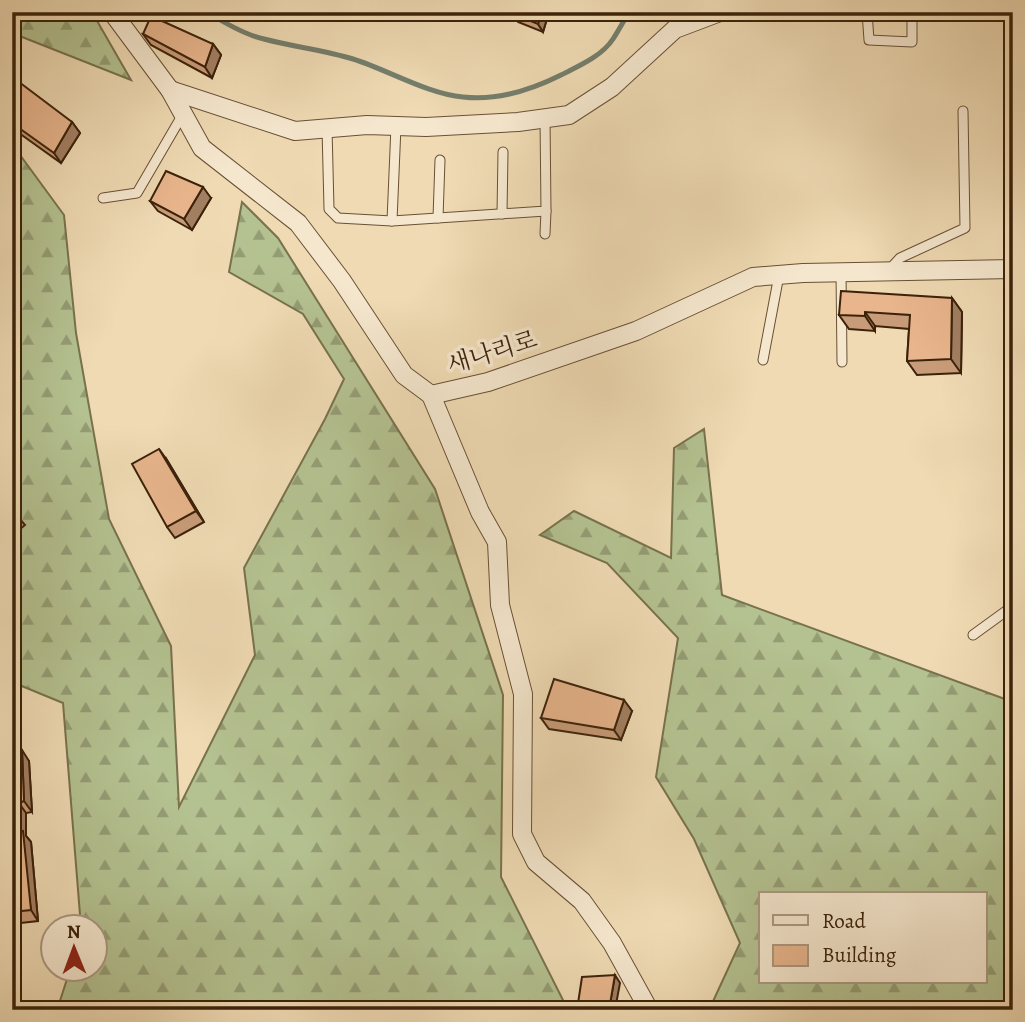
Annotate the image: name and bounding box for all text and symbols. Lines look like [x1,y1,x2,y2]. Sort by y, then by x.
street label: 새나리로 [443,323,541,381]
legend [759,892,986,984]
text: Road [822,907,866,935]
north arrow [38,914,108,984]
text: N [67,919,81,945]
text: Building [822,941,897,969]

